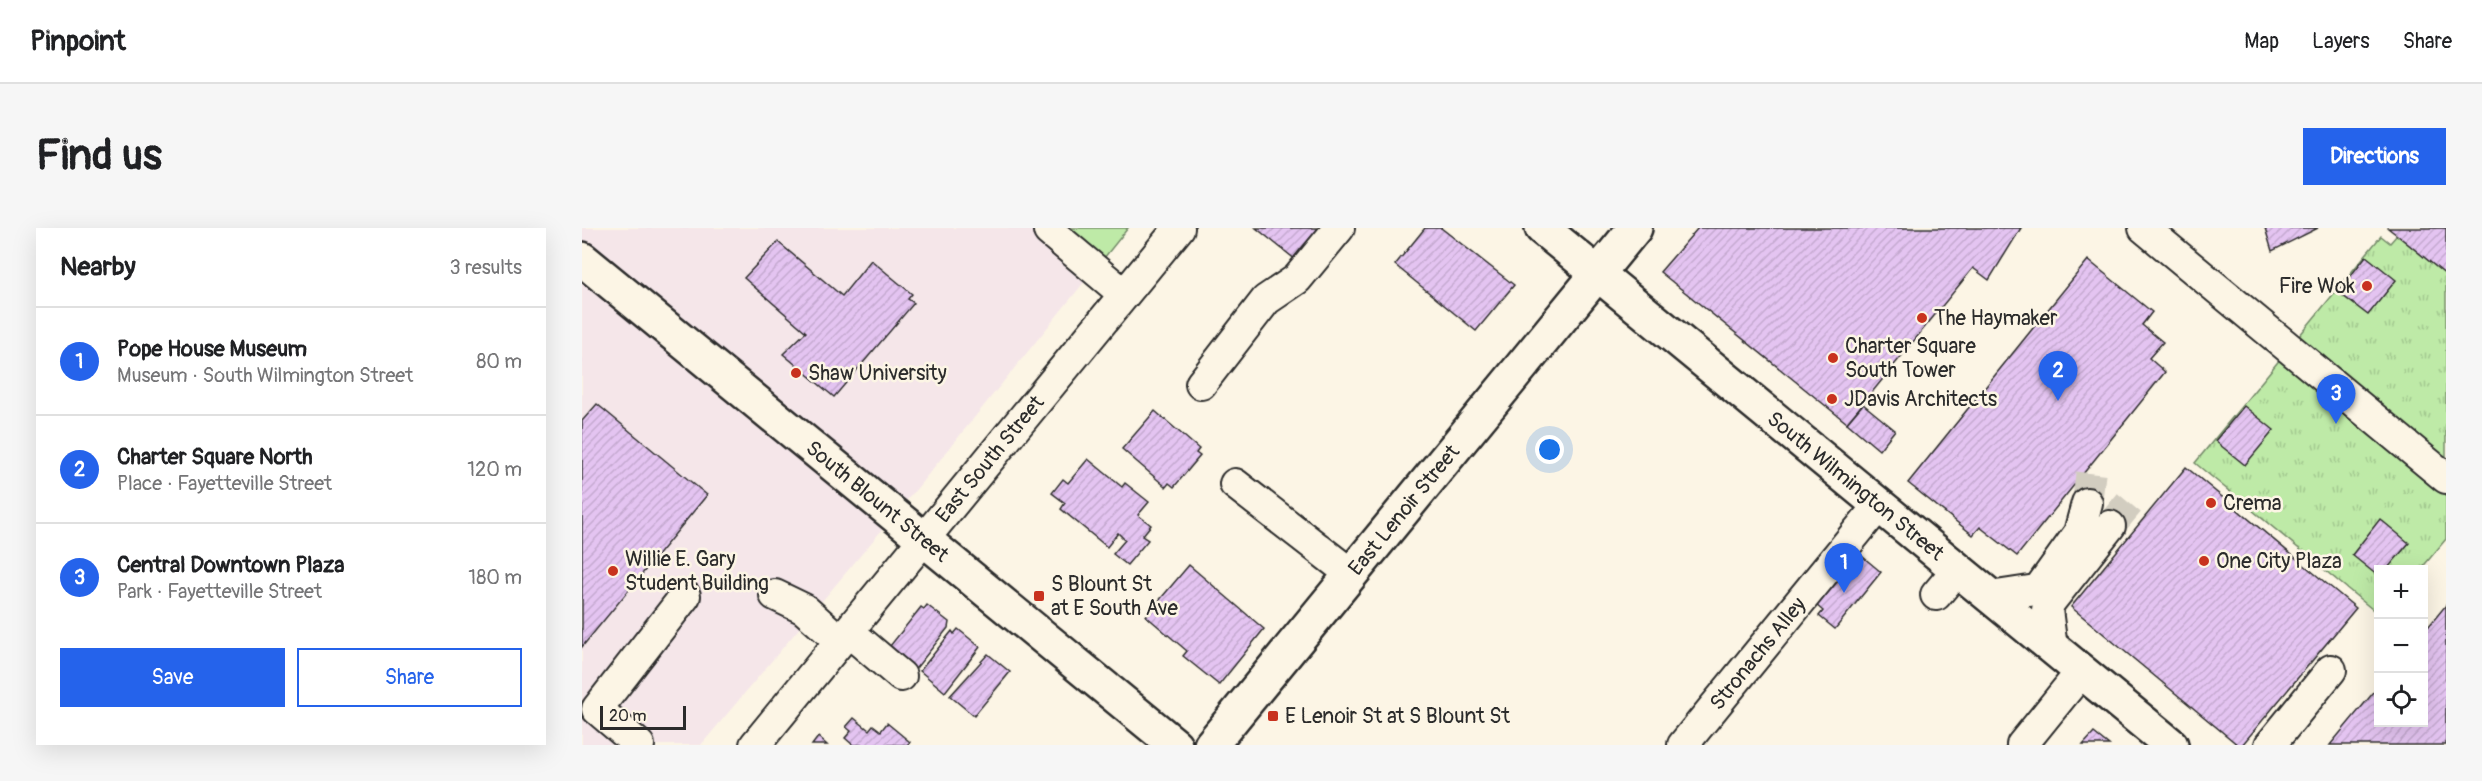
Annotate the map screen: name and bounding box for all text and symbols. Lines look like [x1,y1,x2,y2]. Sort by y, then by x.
text: Pinpoint [30,24,126,59]
text: Map [2244,28,2279,55]
text: Layers [2312,28,2370,55]
text: Share [2403,28,2452,55]
button: Directions [2303,128,2446,185]
text: Find us [36,130,162,182]
text: Nearby [60,251,136,283]
text: 3 results [450,255,522,280]
place label: Fire Wok [2279,273,2355,300]
marker: Fire Wok [2360,279,2374,293]
place label: The Haymaker [1934,305,2058,332]
marker: The Haymaker [1915,311,1929,325]
place label: Charter Square South Tower [1845,333,1976,384]
text: Pope House Museum [117,335,307,363]
text: 1 [76,349,83,374]
text: 80 m [476,349,522,374]
marker: Charter Square South Tower [1826,351,1840,365]
pin: 2 [2038,352,2078,401]
place label: Shaw University [808,360,947,387]
text: Museum · South Wilmington Street [117,363,413,388]
marker: Shaw University [789,366,803,380]
pin: 3 [2316,374,2356,424]
place label: JDavis Architects [1844,386,1998,413]
street label: East South Street [930,390,1051,529]
marker: JDavis Architects [1825,392,1839,406]
street label: South Wilmington Street [1761,405,1950,567]
street label: South Blount Street [800,435,955,569]
your location [1535,435,1564,464]
street label: East Lenoir Street [1343,439,1466,581]
text: Charter Square North [117,443,313,471]
text: 2 [74,457,85,482]
text: 120 m [467,457,522,482]
text: Place · Fayetteville Street [117,471,332,496]
place label: Crema [2223,490,2282,517]
marker: Crema [2204,496,2218,510]
pin: 1 [1824,544,1864,593]
place label: Willie E. Gary Student Building [625,546,769,597]
place label: One City Plaza [2216,548,2342,575]
text: Central Downtown Plaza [117,551,344,579]
marker: One City Plaza [2197,554,2211,568]
marker: Willie E. Gary Student Building [606,564,620,578]
text: 3 [74,565,85,590]
text: 180 m [468,565,522,590]
map controls [2374,565,2428,727]
button: + [2374,565,2428,619]
place label: S Blount St at E South Ave [1051,571,1178,622]
text: Park · Fayetteville Street [117,579,322,604]
marker: S Blount St at E South Ave [1032,589,1046,603]
street label: Stronachs Alley [1704,592,1812,716]
button: − [2374,619,2428,673]
button: Save [60,648,285,707]
button: Share [297,648,522,707]
button: locate [2374,673,2428,727]
scale bar [600,703,686,730]
place label: E Lenoir St at S Blount St [1285,703,1511,730]
text: 20 m [609,706,647,726]
marker: E Lenoir St at S Blount St [1266,709,1280,723]

